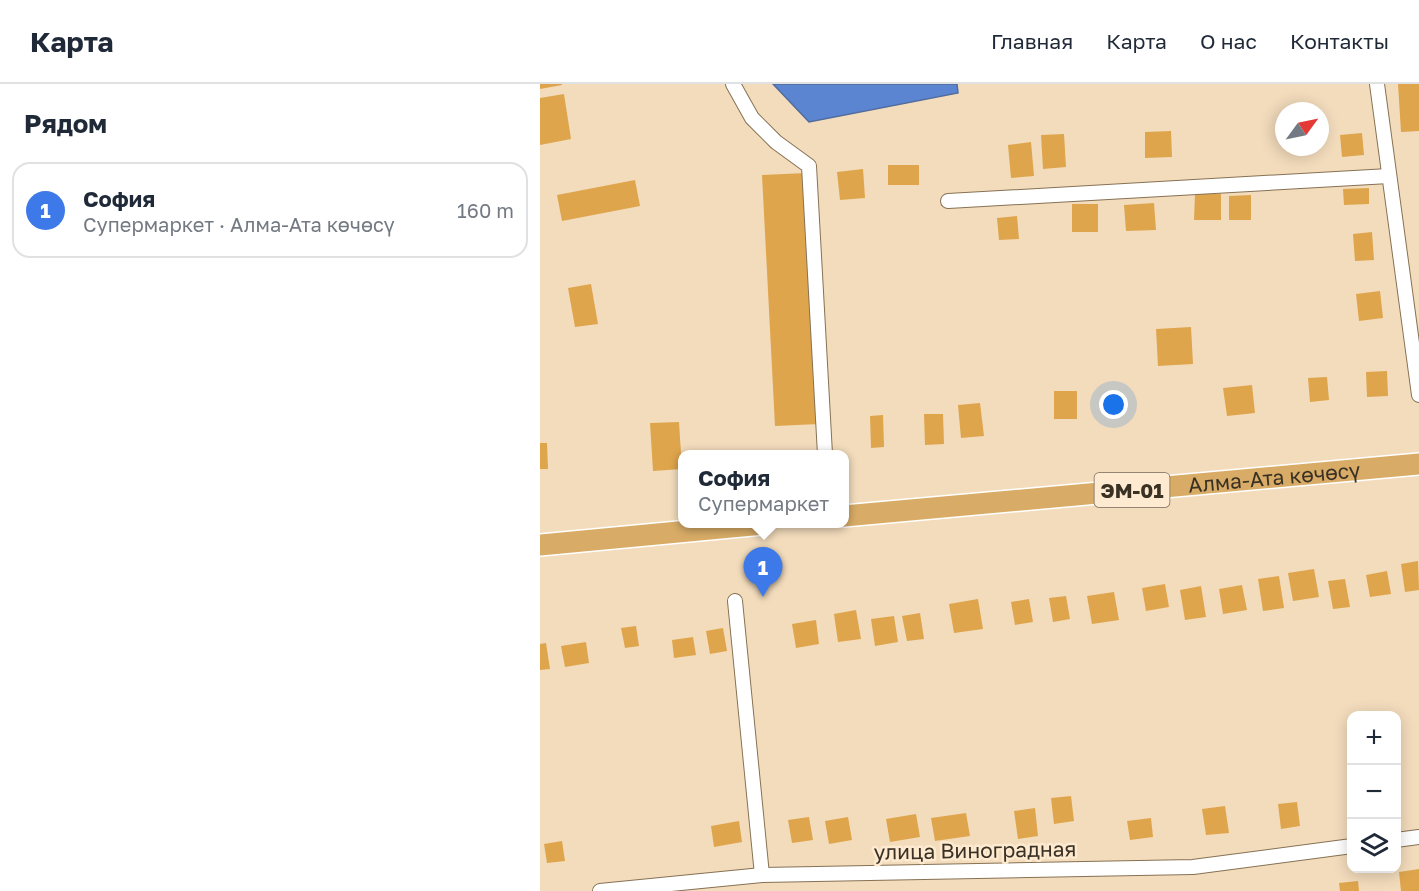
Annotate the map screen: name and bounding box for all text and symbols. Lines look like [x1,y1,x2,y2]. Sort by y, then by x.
text: Карта [30,25,114,58]
text: Главная [991,28,1073,54]
text: Карта [1106,28,1167,54]
text: О нас [1200,28,1257,54]
text: Контакты [1290,28,1389,54]
north arrow [1275,102,1329,156]
text: Рядом [24,108,107,139]
text: София [83,185,155,212]
text: 1 [40,198,51,222]
text: 160 m [457,198,514,222]
text: Супермаркет · Алма-Ата көчөсү [83,212,395,236]
your location [1099,390,1128,419]
popup [678,450,849,528]
street label: Алма-Ата көчөсү [1187,456,1362,498]
text: София [698,464,770,491]
road number: ЭМ-01 [1094,473,1170,507]
text: Супермаркет [698,491,829,515]
pin: 1 [744,548,782,597]
map controls [1347,711,1401,873]
button: + [1347,711,1401,765]
button: − [1347,765,1401,819]
button: layers [1347,819,1401,873]
street label: улица Виноградная [873,835,1077,865]

